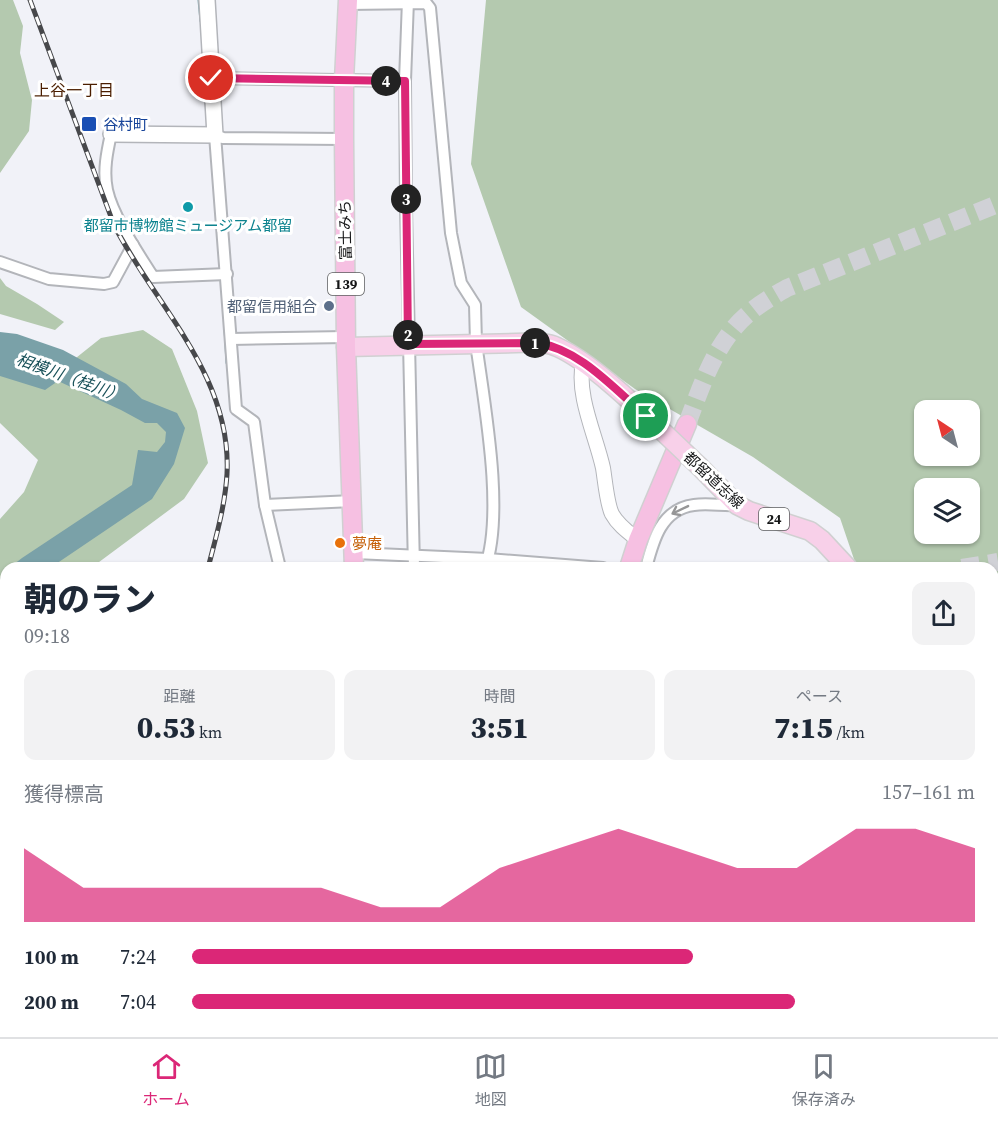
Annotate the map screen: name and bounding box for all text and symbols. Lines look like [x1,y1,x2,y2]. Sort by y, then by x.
pin [185,52,236,103]
icon: check [194,61,227,94]
pin: 4 [371,66,401,96]
text: 4 [382,70,390,92]
district label: 上谷一丁目 [34,79,114,101]
place label: 谷村町 [103,114,148,135]
marker: 谷村町 [80,115,98,133]
pin: 3 [391,184,421,214]
text: 3 [402,188,410,210]
marker: 都留市博物館ミュージアム都留 [181,200,195,214]
street label: 富士みち [334,200,356,260]
place label: 都留市博物館ミュージアム都留 [84,215,292,236]
road number: 139 [328,273,364,295]
place label: 都留信用組合 [227,296,317,317]
marker: 都留信用組合 [322,299,336,313]
pin: 2 [393,320,423,350]
text: 2 [404,324,412,346]
pin: 1 [520,328,550,358]
text: 1 [531,332,539,354]
water label: 相模川（桂川） [14,348,126,406]
pin [620,390,671,441]
icon: arrive [629,399,662,432]
north arrow [914,400,980,466]
map controls [914,400,980,544]
street label: 都留道志線 [679,447,749,513]
button: layers [914,478,980,544]
one-way arrow [672,505,690,517]
road number: 24 [759,508,789,530]
place label: 夢庵 [352,533,382,554]
marker: 夢庵 [333,536,347,550]
text: 朝のラン [24,577,156,622]
button: share [912,582,975,645]
text: 09:18 [24,622,70,650]
text: 距離 [163,685,196,707]
text: 時間 [483,685,516,707]
text: ペース [796,685,843,707]
text: 0.53 [137,707,195,748]
text: 3:51 [470,707,529,748]
text: 7:15 [774,707,833,748]
text: km [195,721,222,743]
text: /km [833,721,865,743]
text: 157–161 m [882,778,975,806]
text: 獲得標高 [24,780,104,808]
text: 100 m [24,943,79,971]
text: 7:24 [120,943,156,971]
text: 200 m [24,988,79,1016]
text: 7:04 [120,988,156,1016]
tab: ホーム [142,1050,190,1110]
tab: 地図 [474,1050,507,1110]
tab: 保存済み [792,1050,856,1110]

